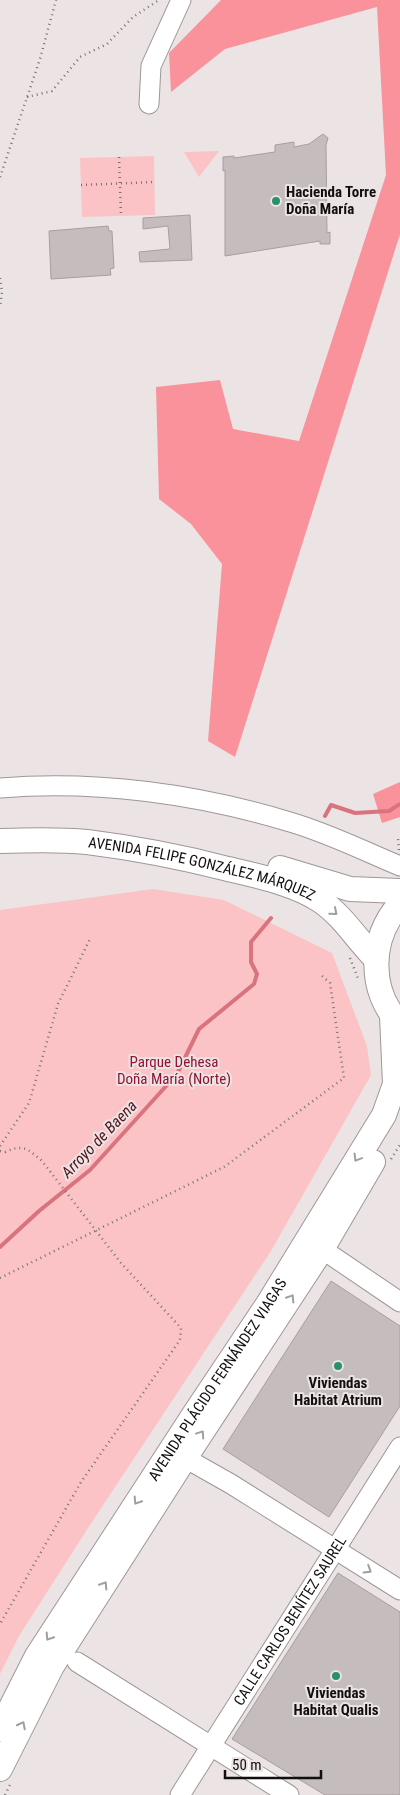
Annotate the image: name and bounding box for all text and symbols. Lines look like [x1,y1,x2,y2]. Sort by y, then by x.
place label: Hacienda Torre Doña María [286,183,376,218]
marker: Hacienda Torre Doña María [270,195,282,207]
street label: AVENIDA FELIPE GONZÁLEZ MÁRQUEZ [87,833,318,905]
one-way arrow [328,906,337,915]
park label: Parque Dehesa Doña María (Norte) [117,1053,231,1088]
water label: Arroyo de Baena [57,1096,141,1182]
one-way arrow [354,1153,364,1162]
street label: AVENIDA PLÁCIDO FERNÁNDEZ VIAGAS [144,1275,291,1484]
one-way arrow [285,1295,294,1304]
marker: Viviendas Habitat Atrium [332,1360,344,1372]
place label: Viviendas Habitat Atrium [294,1374,382,1409]
one-way arrow [195,1430,204,1440]
one-way arrow [134,1496,144,1505]
street label: CALLE CARLOS BENÍTEZ SAUREL [230,1533,350,1709]
one-way arrow [363,1564,372,1574]
one-way arrow [97,1581,107,1590]
one-way arrow [46,1632,55,1641]
marker: Viviendas Habitat Qualis [330,1670,342,1682]
place label: Viviendas Habitat Qualis [293,1684,379,1719]
one-way arrow [16,1721,26,1730]
scale bar [225,1748,321,1780]
text: 50 m [232,1756,262,1774]

